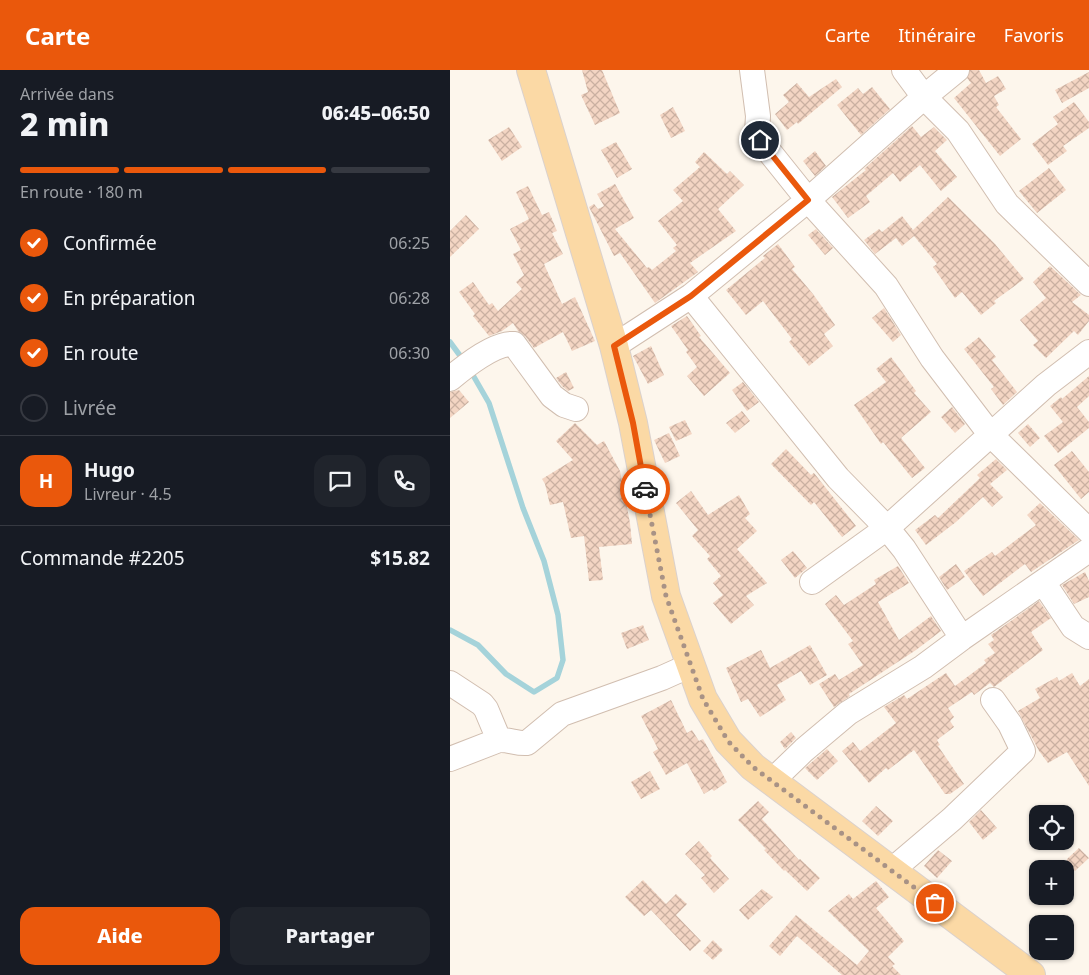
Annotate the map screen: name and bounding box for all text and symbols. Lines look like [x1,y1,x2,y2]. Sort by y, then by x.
text: Carte [25,19,90,52]
text: Carte [825,23,870,47]
text: Itinéraire [898,23,976,47]
text: Favoris [1004,23,1064,47]
text: Arrivée dans [20,83,114,105]
text: 06:45–06:50 [322,100,430,126]
text: 2 min [20,102,109,145]
pin [739,119,781,161]
icon: home [746,126,774,154]
text: En route · 180 m [20,181,143,203]
icon: check [20,229,48,257]
text: Confirmée [63,230,157,256]
text: 06:25 [389,232,430,254]
icon: check [20,284,48,312]
text: En préparation [63,285,196,311]
text: 06:28 [389,287,430,309]
icon: check [20,339,48,367]
text: En route [63,340,139,366]
text: 06:30 [389,342,430,364]
text: Livrée [63,395,116,421]
button: chat [314,455,366,507]
button: phone [378,455,430,507]
text: Hugo [84,457,135,483]
courier [620,464,670,514]
text: H [39,468,53,494]
icon: car [631,475,659,503]
text: Livreur · 4.5 [84,483,172,505]
text: Commande #2205 [20,545,185,571]
text: $15.82 [370,545,430,571]
map controls [1029,805,1074,960]
button: locate [1029,805,1074,850]
button: + [1029,860,1074,905]
pin [914,882,956,924]
icon: bag [921,889,949,917]
button: Aide [20,907,220,965]
button: Partager [230,907,430,965]
button: − [1029,915,1074,960]

